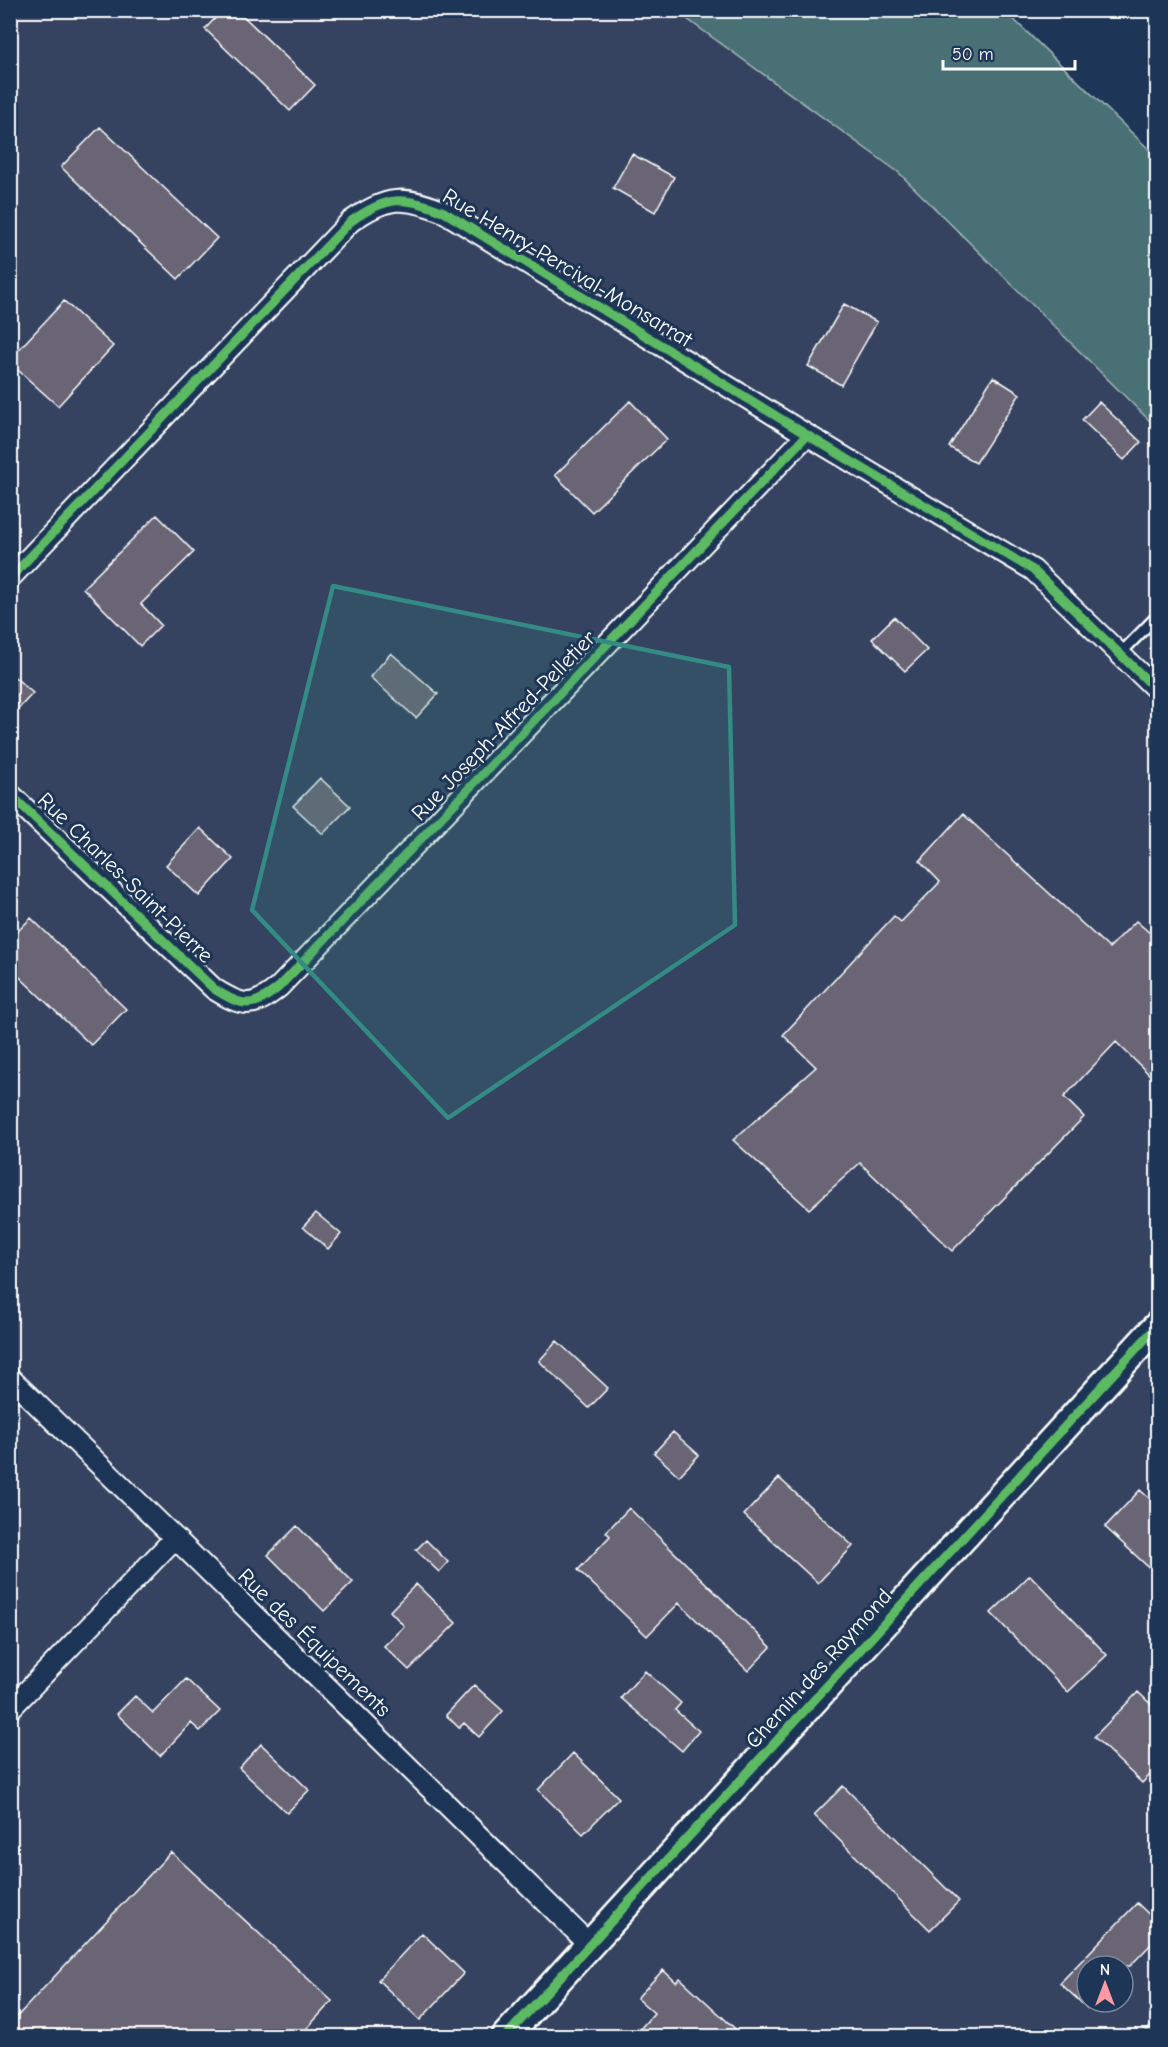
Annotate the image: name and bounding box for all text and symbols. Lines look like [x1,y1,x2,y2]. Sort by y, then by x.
scale bar [943,33,1075,71]
text: 50 m [952,44,994,65]
street label: Rue Henry-Percival-Monsarrat [438,183,698,353]
street label: Rue Joseph-Alfred-Pelletier [406,625,602,826]
street label: Rue Charles-Saint-Pierre [32,787,219,968]
street label: Rue des Équipements [233,1563,396,1722]
street label: Chemin des Raymond [740,1583,897,1754]
north arrow [1075,1954,1135,2014]
text: N [1100,1961,1110,1979]

